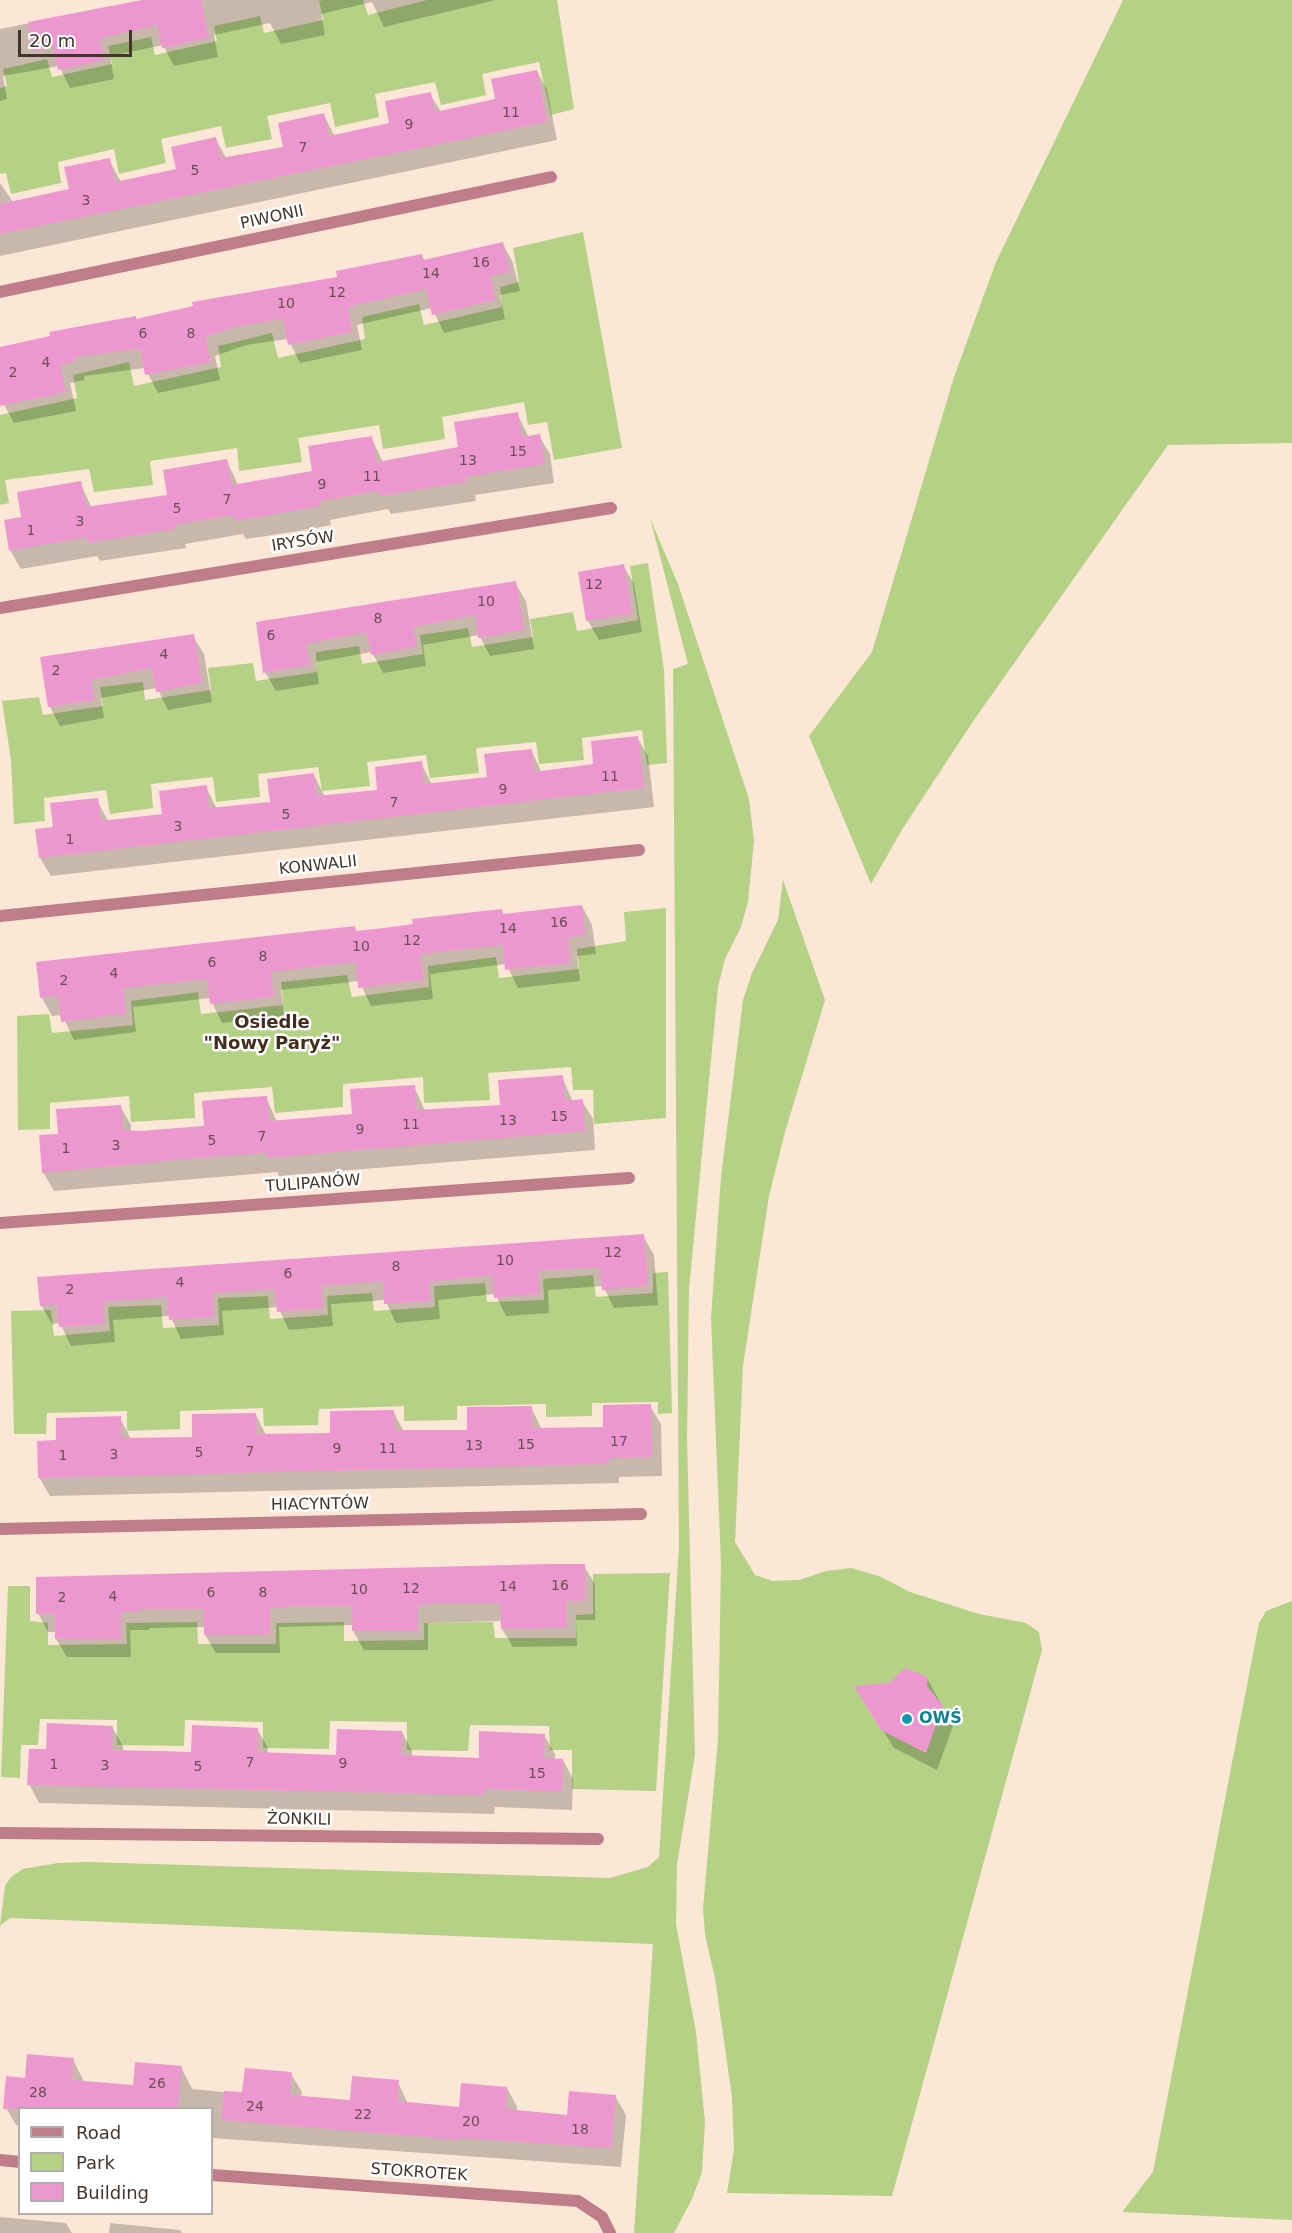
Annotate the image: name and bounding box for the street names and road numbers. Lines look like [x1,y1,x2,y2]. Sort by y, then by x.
street label: PIWONII [239,202,305,234]
street label: IRYSÓW [270,528,336,556]
street label: KONWALII [278,852,358,880]
street label: TULIPANÓW [265,1171,361,1197]
street label: HIACYNTÓW [271,1495,369,1515]
street label: ŻONKILI [267,1810,331,1830]
street label: STOKROTEK [370,2160,468,2186]

